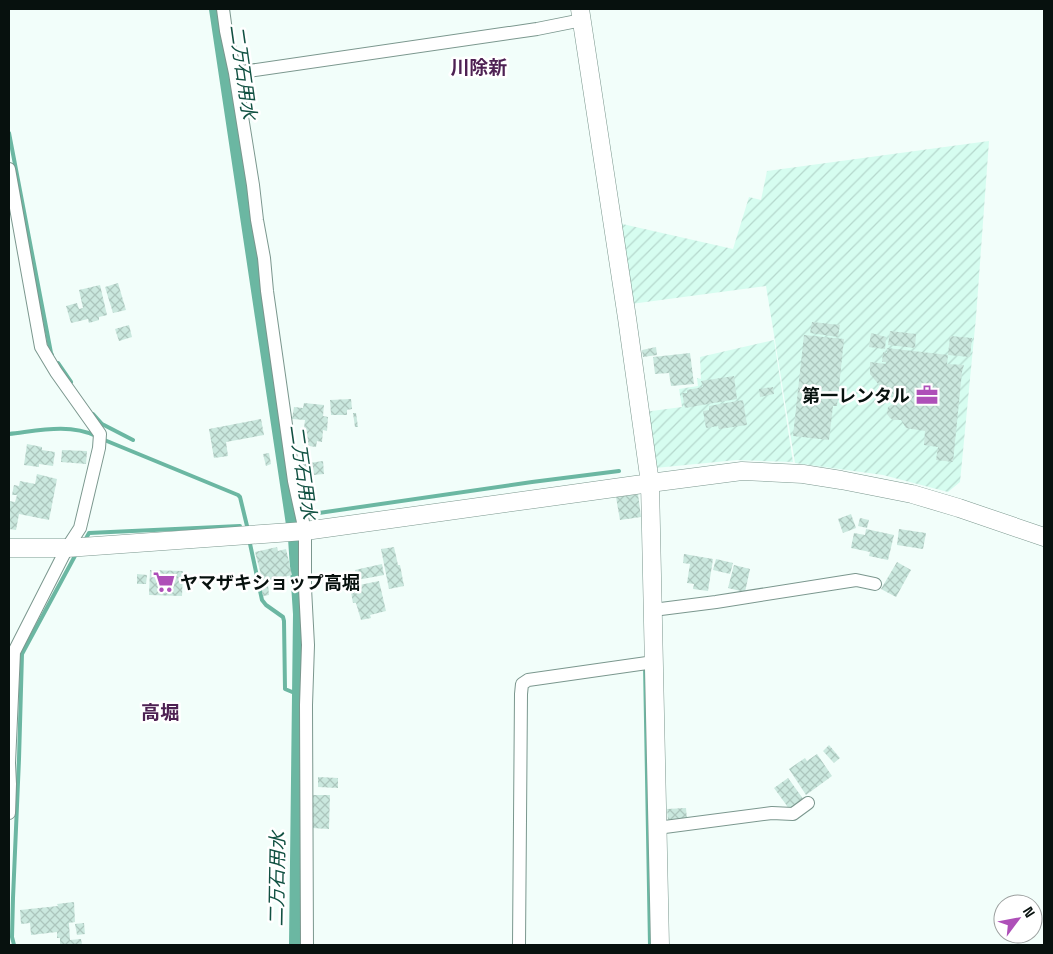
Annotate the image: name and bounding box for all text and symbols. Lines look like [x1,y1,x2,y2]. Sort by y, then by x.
water label: 二万石用水 [224,23,262,123]
district label: 川除新 [450,55,508,80]
office icon: 第一レンタル [914,382,940,408]
place label: 第一レンタル [802,384,910,407]
water label: 二万石用水 [284,423,322,523]
supermarket icon: ヤマザキショップ高堀 [151,569,177,595]
place label: ヤマザキショップ高堀 [180,571,360,594]
district label: 高堀 [141,700,179,725]
water label: 二万石用水 [264,829,290,927]
north arrow [993,894,1043,944]
text: N [1019,903,1039,921]

